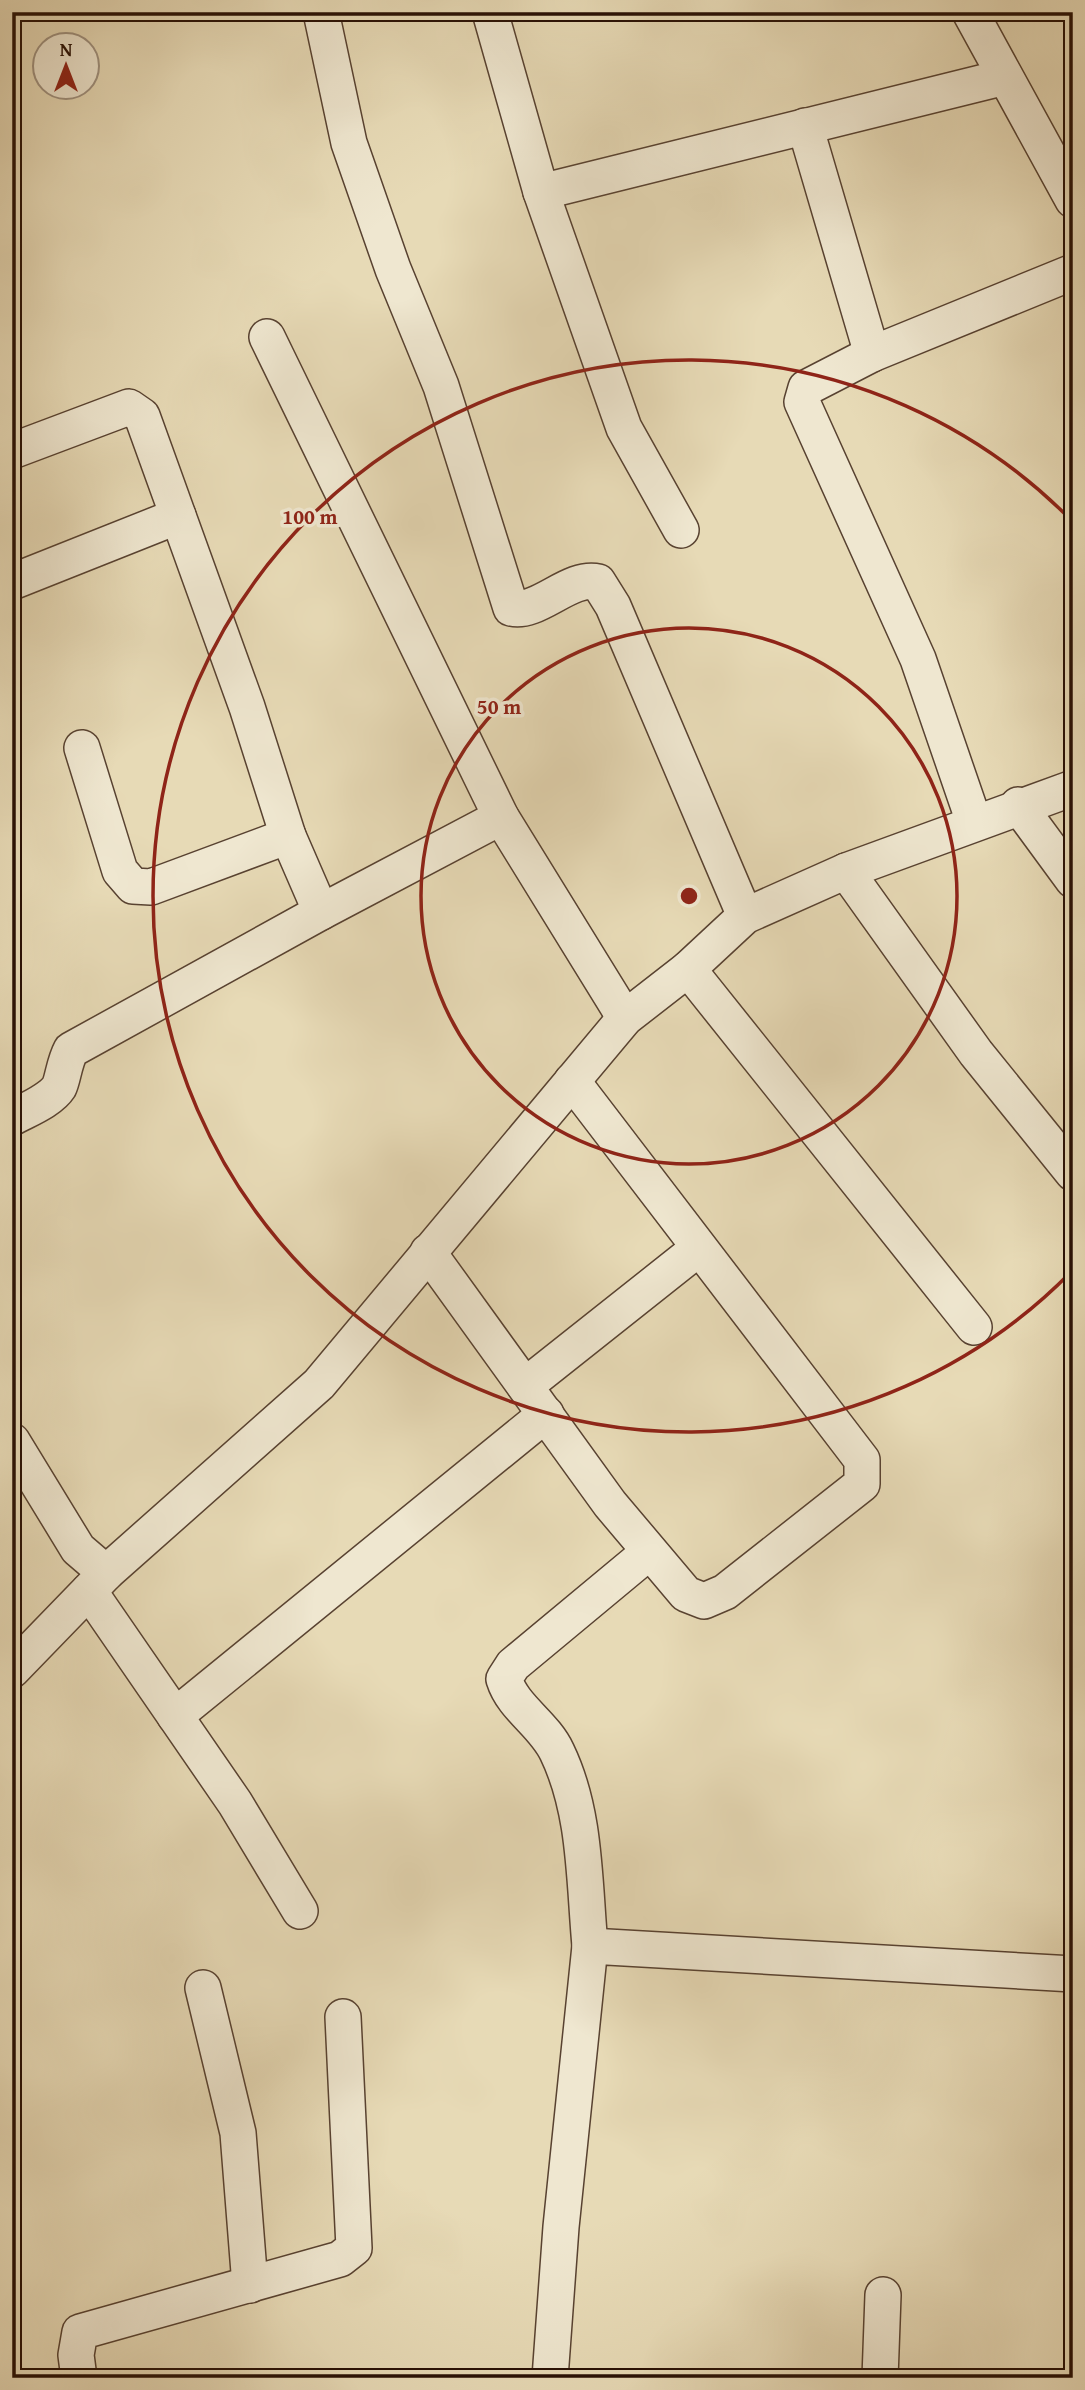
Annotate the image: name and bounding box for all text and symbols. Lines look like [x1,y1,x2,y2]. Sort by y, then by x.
north arrow [32,32,102,102]
text: N [60,35,73,63]
text: 100 m [282,501,338,532]
text: 50 m [477,691,521,722]
centre of rings [677,884,701,908]

